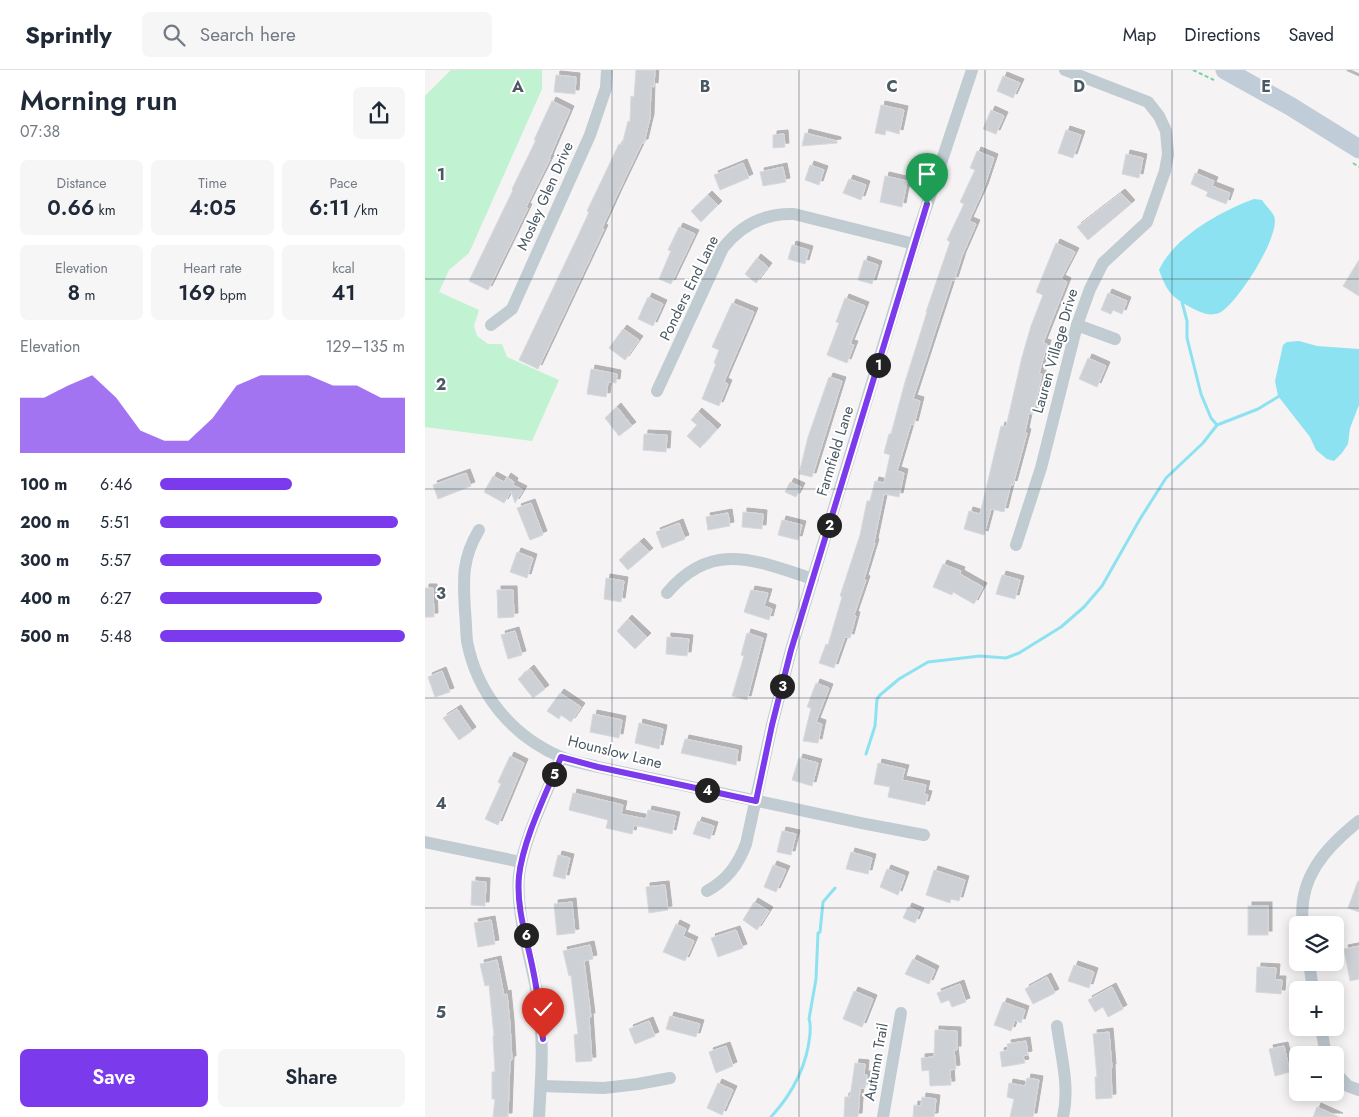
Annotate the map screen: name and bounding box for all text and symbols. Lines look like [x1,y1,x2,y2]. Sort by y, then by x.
search box [142,12,492,57]
text: Sprintly [25,17,112,52]
icon: search [160,21,188,49]
text: Search here [200,21,296,48]
text: Map [1123,22,1156,48]
text: Directions [1184,22,1260,48]
text: Saved [1288,22,1334,48]
text: A [511,75,524,98]
text: B [700,75,710,98]
text: C [886,75,898,98]
text: D [1073,75,1085,98]
text: E [1261,75,1271,98]
text: Morning run [20,80,178,121]
button: share [353,87,405,139]
text: 07:38 [20,120,60,143]
street label: Mosley Glen Drive [511,138,579,254]
pin [906,153,948,204]
icon: arrive [913,160,941,188]
text: 1 [437,163,445,186]
text: Distance [56,173,107,193]
text: Time [198,173,227,193]
text: Pace [330,173,357,193]
text: 0.66 [47,193,94,223]
text: 4:05 [189,193,236,223]
text: 6:11 [309,193,350,223]
text: km [94,200,116,220]
text: /km [350,200,378,220]
street label: Ponders End Lane [654,231,724,344]
text: Elevation [55,258,108,278]
text: Heart rate [183,258,242,278]
text: kcal [332,258,355,278]
text: 8 [68,278,80,308]
text: 169 [178,278,216,308]
text: 41 [331,278,356,308]
text: m [80,285,95,305]
text: bpm [216,285,247,305]
street label: Lauren Village Drive [1027,286,1083,416]
text: Elevation [20,335,80,358]
text: 129–135 m [325,335,405,358]
pin: 1 [865,352,891,378]
text: 1 [875,355,882,375]
text: 2 [436,373,446,396]
street label: Farmfield Lane [811,403,859,499]
text: 100 m [20,473,67,496]
text: 6:46 [100,473,133,496]
text: 200 m [20,511,70,534]
text: 5:51 [100,511,130,534]
pin: 2 [817,512,841,538]
text: 2 [825,515,834,535]
text: 300 m [20,549,69,572]
text: 5:57 [100,549,131,572]
text: 3 [436,582,446,605]
text: 400 m [20,587,70,610]
text: 6:27 [100,587,132,610]
text: 500 m [20,625,69,648]
text: 5:48 [100,625,132,648]
pin: 3 [769,674,795,698]
text: 3 [778,676,787,696]
street label: Hounslow Lane [566,730,665,774]
pin: 5 [541,762,567,786]
text: 5 [550,764,559,784]
pin: 4 [695,778,719,802]
text: 4 [703,780,712,800]
text: 4 [435,792,447,815]
map controls [1289,916,1344,1101]
button: layers [1289,916,1344,971]
pin: 6 [513,922,539,948]
text: 6 [522,925,531,945]
button: + [1289,981,1344,1036]
pin [522,988,564,1039]
icon: check [529,995,557,1023]
text: 5 [436,1001,446,1024]
street label: Autumn Trail [858,1021,894,1103]
button: − [1289,1046,1344,1101]
button: Save [20,1049,208,1107]
button: Share [218,1049,405,1107]

